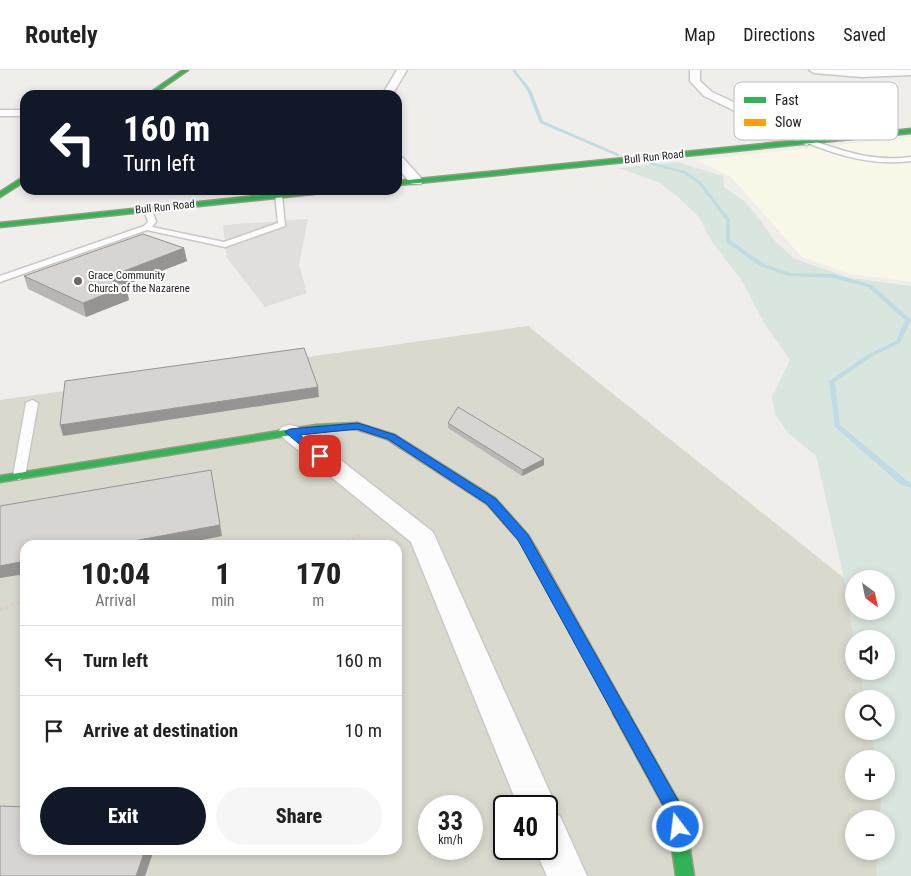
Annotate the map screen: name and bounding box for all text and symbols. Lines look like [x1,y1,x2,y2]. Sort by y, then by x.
text: Routely [25,21,98,49]
text: Map [684,24,715,45]
text: Directions [743,24,815,45]
text: Saved [843,24,886,45]
legend [734,82,898,140]
text: Fast [775,92,799,108]
text: 160 m [123,109,210,150]
icon: left [40,110,105,175]
text: Slow [775,114,802,130]
street label: Bull Run Road [623,147,685,167]
text: Turn left [123,151,195,176]
street label: Bull Run Road [134,197,196,217]
place label: Grace Community Church of the Nazarene [88,269,190,295]
marker: Grace Community Church of the Nazarene [72,275,84,287]
pin [299,435,341,477]
icon: arrive [306,442,334,470]
text: 10:04 [81,556,150,591]
text: 1 [215,556,230,591]
text: 170 [295,556,341,591]
north arrow [845,570,895,620]
map controls [845,570,895,860]
text: Arrival [95,591,136,610]
text: min [211,591,235,610]
text: m [312,591,324,610]
button: sound [845,630,895,680]
icon: left [40,647,68,675]
text: Turn left [83,649,148,672]
text: 160 m [335,649,382,672]
button: search [845,690,895,740]
icon: arrive [40,717,68,745]
text: Arrive at destination [83,719,238,742]
text: 10 m [345,719,382,742]
button: + [845,750,895,800]
button: Exit [40,787,206,845]
button: Share [216,787,382,845]
speed limit sign: 40 [493,795,558,860]
position arrow [651,800,703,852]
text: 33 [438,807,463,836]
button: − [845,810,895,860]
text: km/h [438,833,463,847]

